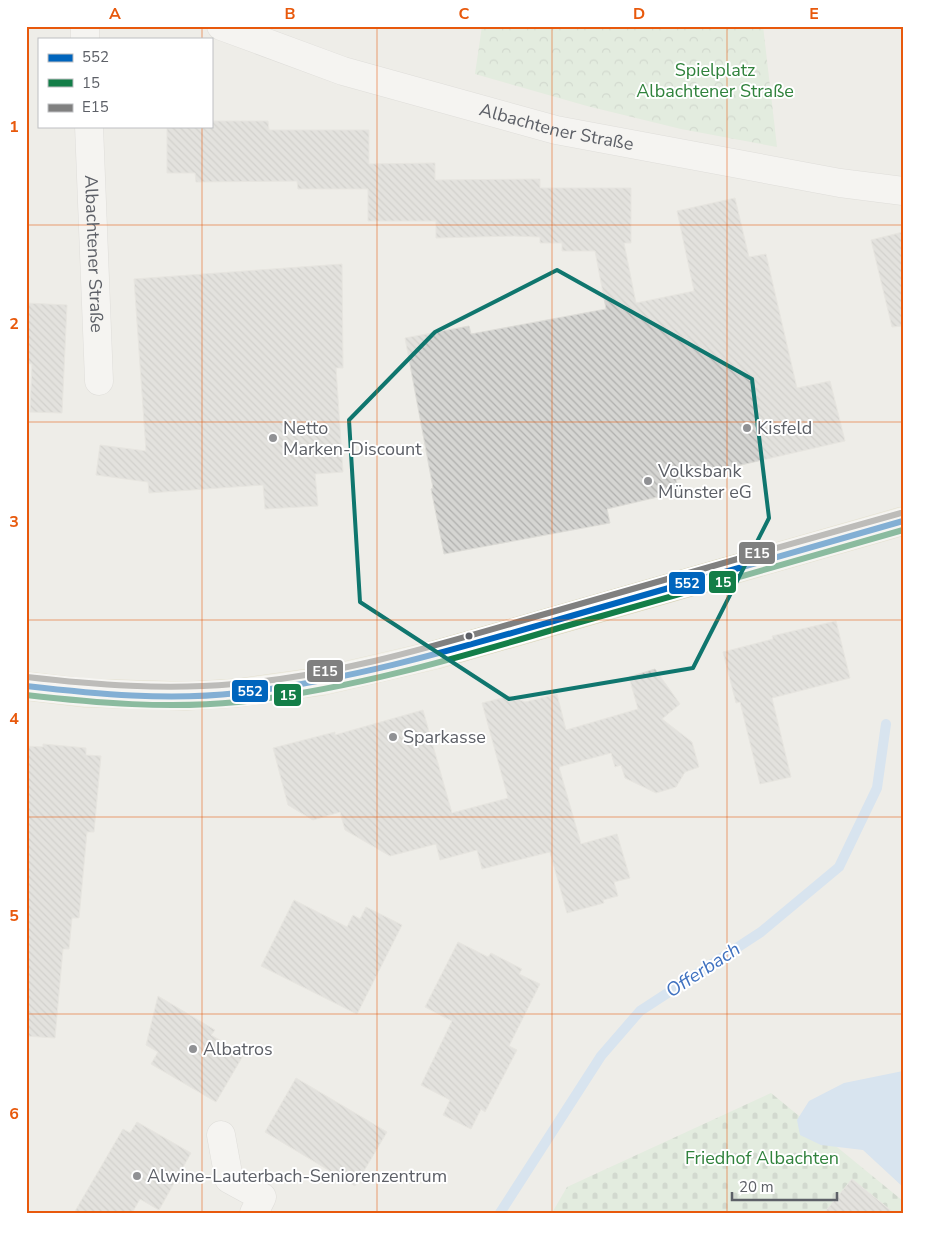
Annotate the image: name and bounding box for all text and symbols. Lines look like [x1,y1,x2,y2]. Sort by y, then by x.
text: A [109,3,121,25]
text: B [284,3,296,25]
text: C [459,3,470,25]
text: D [633,3,645,25]
text: E [809,3,819,25]
legend [38,38,212,128]
text: 552 [82,47,109,67]
park label: Spielplatz Albachtener Straße [636,58,794,103]
text: 15 [82,73,100,93]
text: E15 [82,97,109,117]
street label: Albachtener Straße [477,97,636,156]
text: 1 [9,116,19,138]
street label: Albachtener Straße [79,175,109,333]
text: 2 [9,313,19,335]
place label: Netto Marken-Discount [283,416,422,461]
place label: Kisfeld [757,416,812,440]
marker: Kisfeld [741,422,753,434]
marker: Netto Marken-Discount [267,432,279,444]
place label: Volksbank Münster eG [657,459,752,504]
marker: Volksbank Münster eG [642,475,654,487]
text: 3 [9,511,19,533]
line badge: E15 [738,541,776,565]
text: E15 [744,544,770,563]
line badge: 15 [708,570,737,594]
line badge: 552 [668,571,706,595]
text: 15 [715,573,731,592]
text: 552 [674,574,700,593]
unlabelled marker [464,631,474,641]
line badge: E15 [306,659,344,683]
text: E15 [312,662,338,681]
line badge: 552 [231,679,269,703]
text: 552 [237,682,263,701]
line badge: 15 [273,683,302,707]
text: 15 [280,686,296,705]
text: 4 [9,708,19,730]
place label: Sparkasse [403,725,486,749]
marker: Sparkasse [387,731,399,743]
text: 5 [9,905,19,927]
water label: Offerbach [661,936,745,1004]
place label: Albatros [203,1037,273,1061]
marker: Albatros [187,1043,199,1055]
text: 6 [9,1103,19,1125]
park label: Friedhof Albachten [685,1146,839,1170]
place label: Alwine-Lauterbach-Seniorenzentrum [147,1164,447,1188]
scale bar [732,1169,836,1201]
marker: Alwine-Lauterbach-Seniorenzentrum [131,1170,143,1182]
text: 20 m [739,1177,774,1197]

